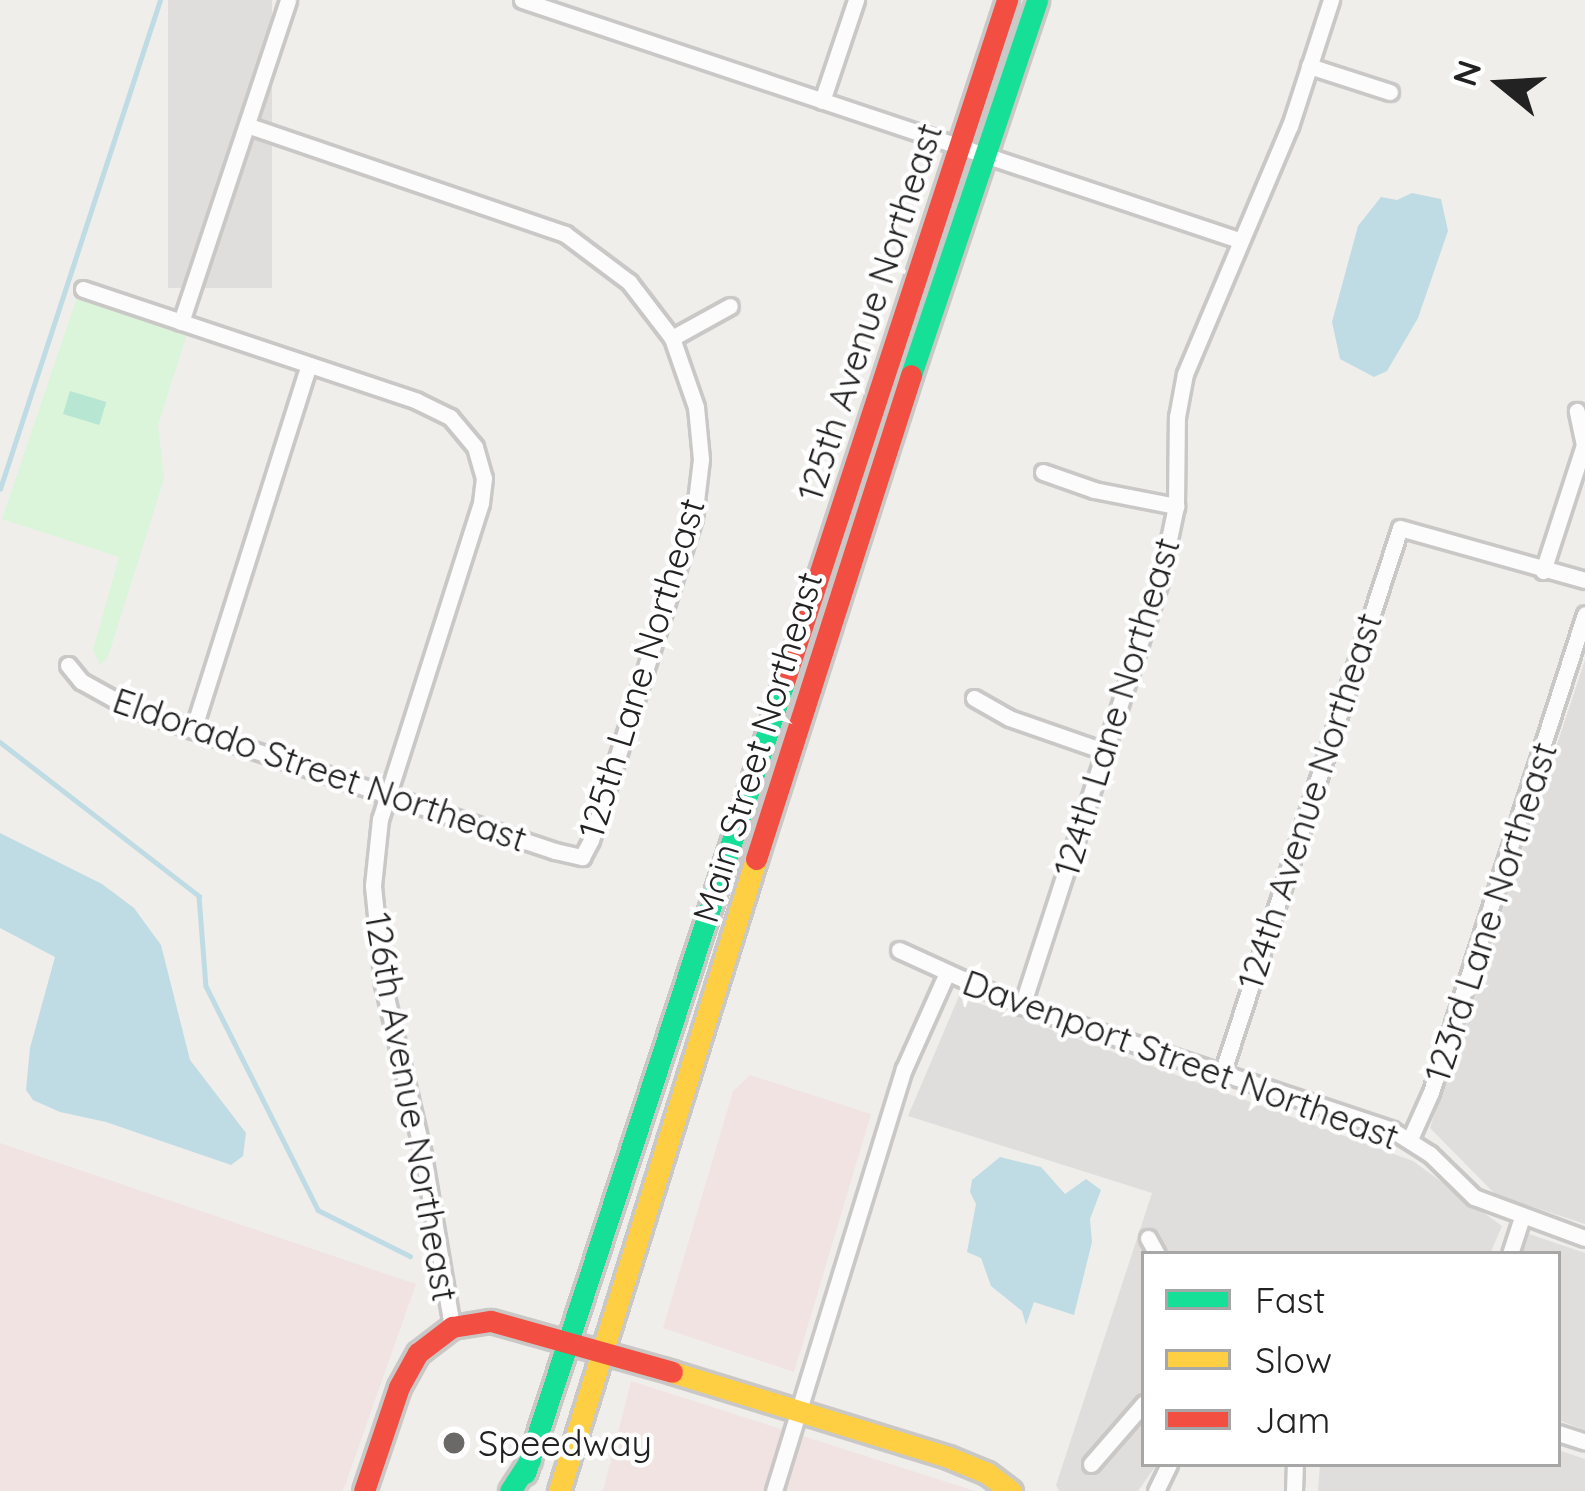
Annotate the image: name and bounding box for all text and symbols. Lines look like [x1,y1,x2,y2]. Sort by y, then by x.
north arrow [1441,24,1561,144]
text: N [1443,55,1490,91]
street label: 125th Avenue Northeast [788,118,950,506]
street label: 125th Lane Northeast [569,493,713,843]
street label: 124th Lane Northeast [1044,532,1188,882]
street label: Main Street Northeast [683,567,831,927]
street label: 124th Avenue Northeast [1228,607,1390,995]
street label: Eldorado Street Northeast [107,678,533,860]
street label: 123rd Lane Northeast [1415,737,1565,1087]
street label: 126th Avenue Northeast [357,909,467,1305]
street label: Davenport Street Northeast [957,960,1405,1158]
legend [1141,1251,1561,1467]
text: Fast [1255,1277,1326,1322]
text: Slow [1255,1337,1332,1382]
text: Jam [1255,1397,1330,1442]
place label: Speedway [478,1421,652,1465]
marker: Speedway [441,1430,467,1456]

